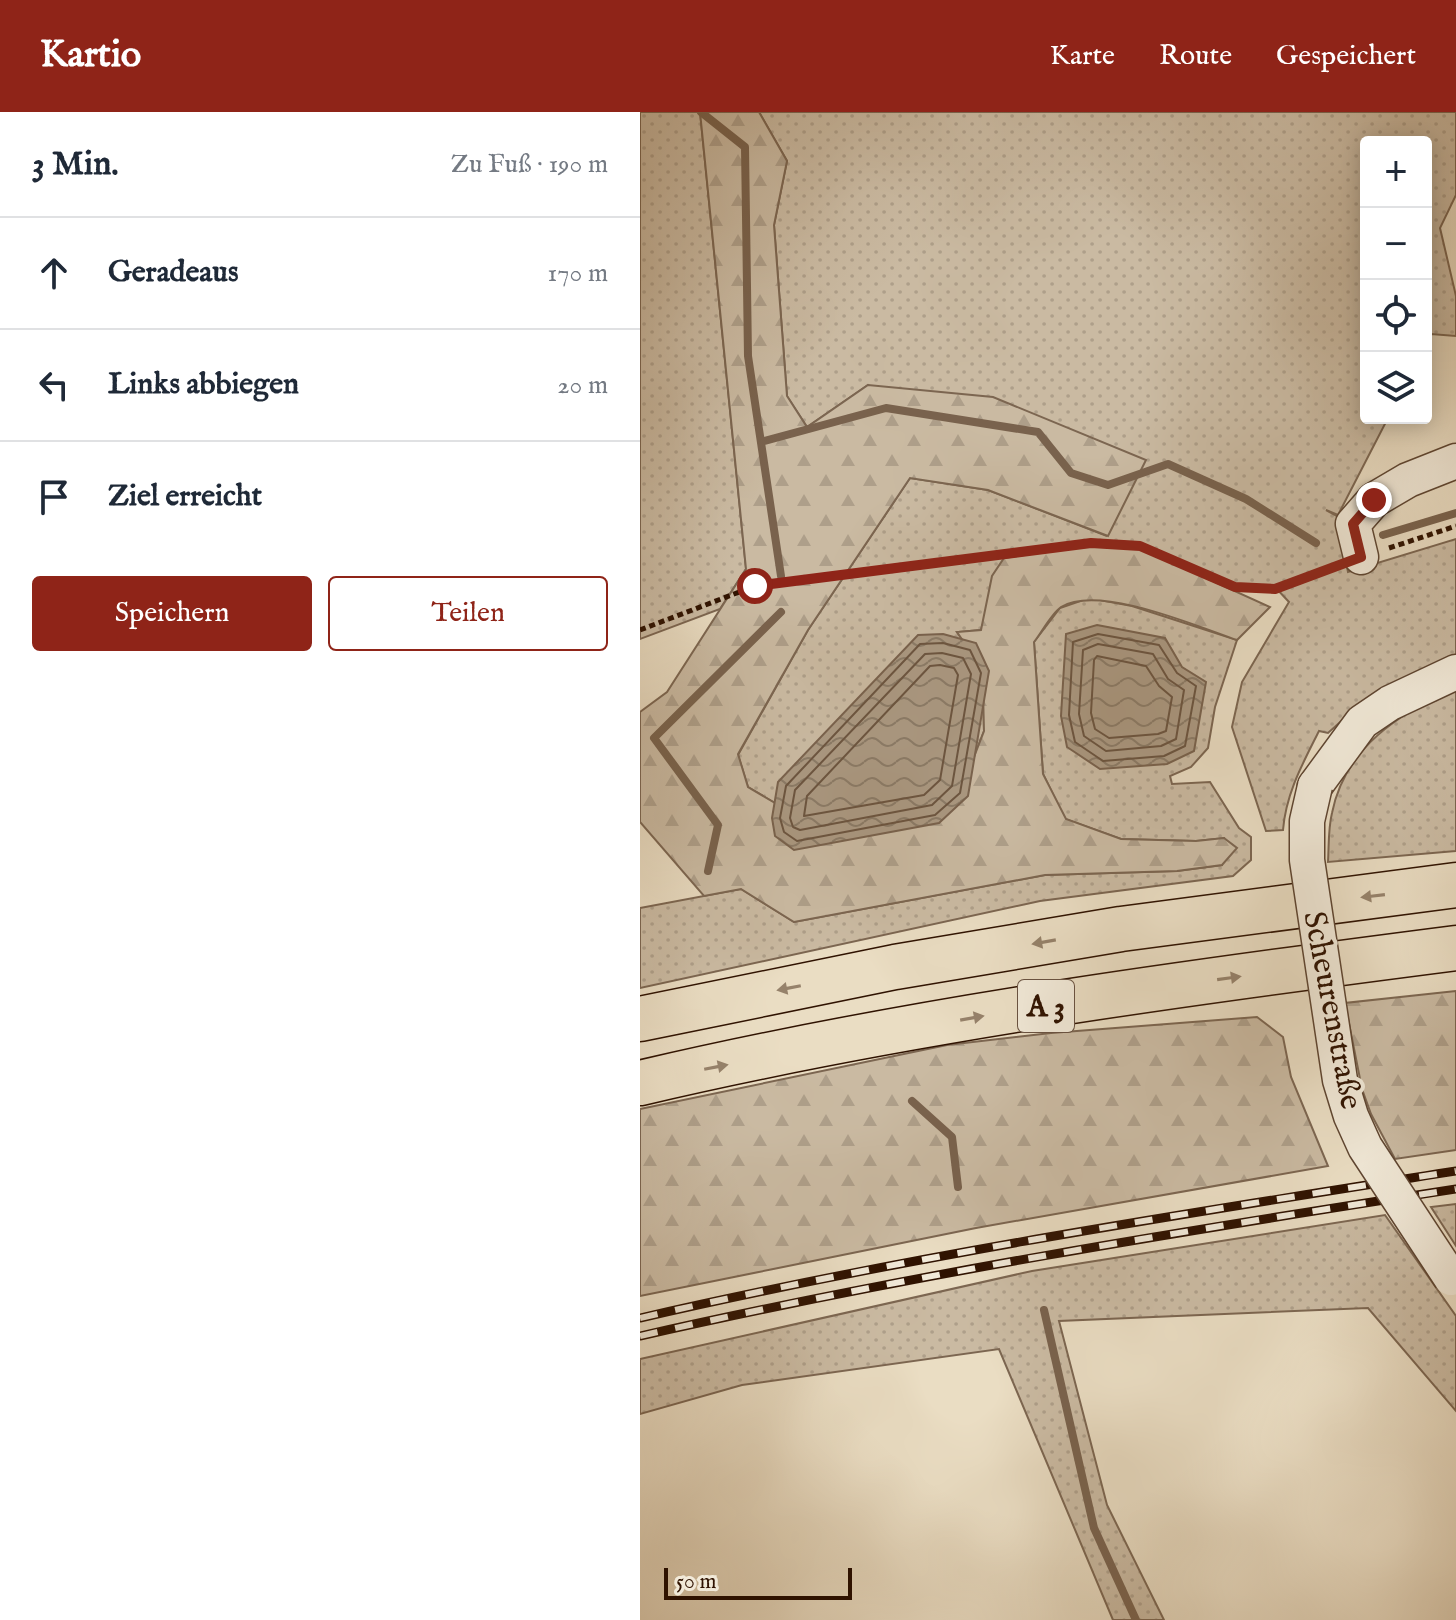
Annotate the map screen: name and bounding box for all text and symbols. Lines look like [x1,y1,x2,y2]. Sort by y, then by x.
text: Kartio [40,32,141,80]
text: Karte [1050,39,1115,74]
text: Route [1159,39,1232,74]
text: Gespeichert [1276,39,1416,74]
map controls [1360,136,1432,424]
button: + [1360,136,1432,208]
text: 3 Min. [32,143,119,186]
text: Zu Fuß · 190 m [451,148,608,181]
button: − [1360,208,1432,280]
icon: ahead [32,251,76,295]
text: Geradeaus [108,254,238,292]
text: 170 m [548,257,608,290]
button: locate [1360,280,1432,352]
button: layers [1360,352,1432,424]
icon: left [32,363,76,407]
text: Links abbiegen [108,366,299,404]
text: 20 m [557,369,608,402]
icon: arrive [32,475,76,519]
text: Ziel erreicht [108,478,262,516]
route end [1356,482,1392,518]
route start [737,568,773,604]
button: Speichern [32,576,312,651]
button: Teilen [328,576,608,651]
one-way arrow [1360,889,1385,902]
street label: Scheurenstraße [1292,908,1371,1113]
one-way arrow [1032,936,1057,948]
one-way arrow [1216,971,1241,984]
road number: A 3 [1018,980,1074,1032]
one-way arrow [776,983,801,995]
one-way arrow [959,1011,984,1024]
one-way arrow [704,1060,729,1072]
scale bar [664,1564,852,1600]
text: 50 m [676,1568,717,1596]

